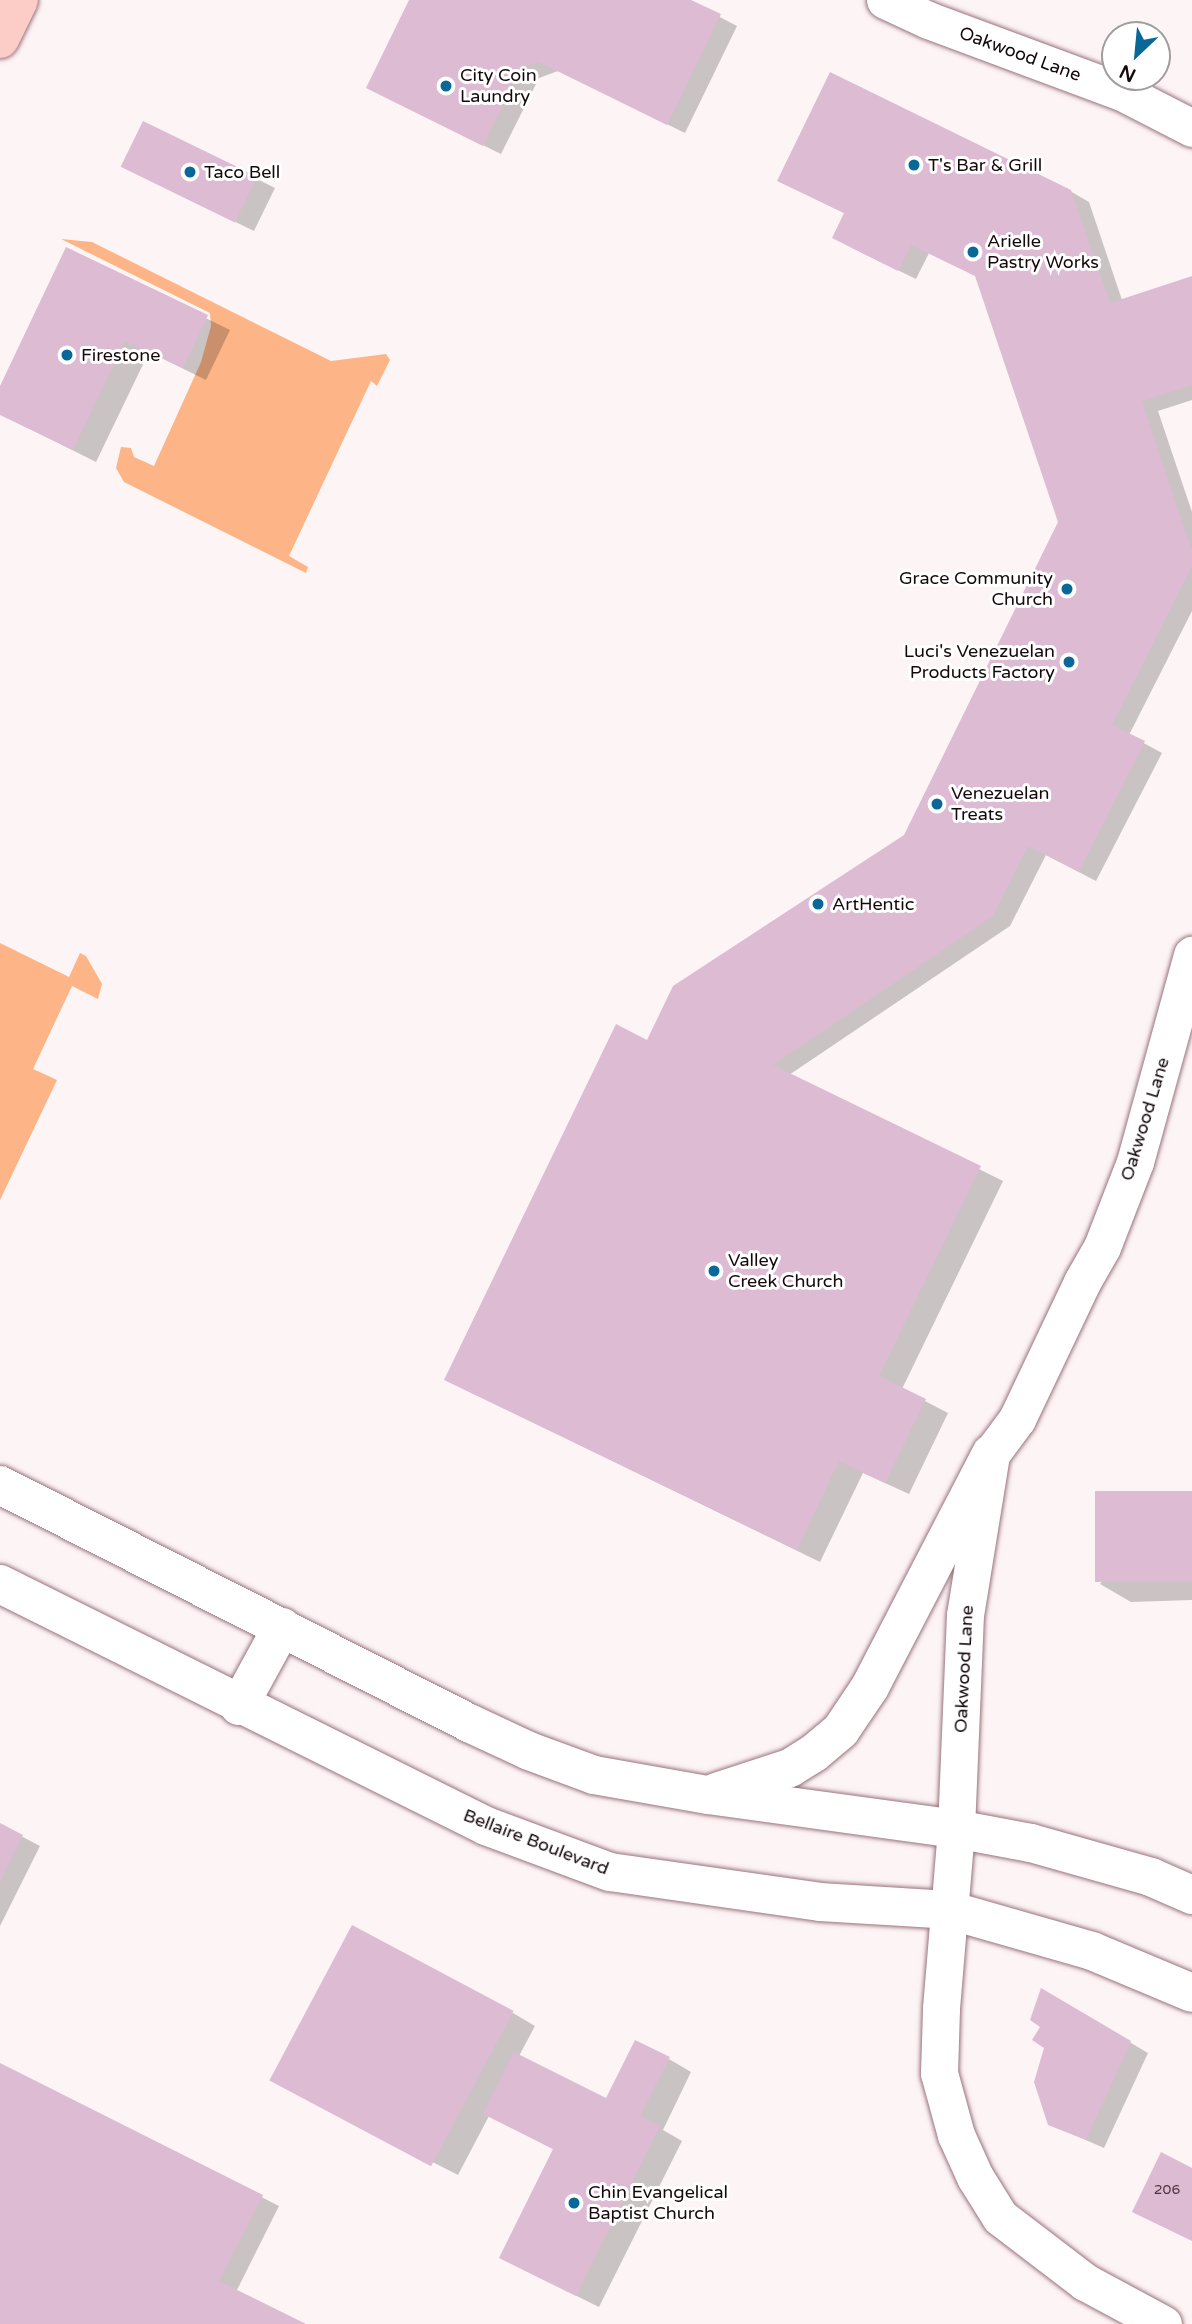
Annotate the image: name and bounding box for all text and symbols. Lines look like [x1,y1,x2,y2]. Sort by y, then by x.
north arrow [1101,21,1171,91]
street label: Oakwood Lane [956,22,1084,86]
text: N [1116,60,1139,86]
place label: City Coin Laundry [460,65,537,108]
marker: City Coin Laundry [438,78,454,94]
place label: T's Bar & Grill [928,154,1042,176]
marker: T's Bar & Grill [906,157,922,173]
place label: Taco Bell [204,161,280,183]
marker: Taco Bell [182,164,198,180]
place label: Arielle Pastry Works [987,231,1099,274]
marker: Arielle Pastry Works [965,244,981,260]
place label: Firestone [81,344,160,366]
marker: Firestone [59,347,75,363]
place label: Grace Community Church [899,568,1053,610]
marker: Grace Community Church [1059,581,1075,597]
place label: Luci's Venezuelan Products Factory [904,641,1055,684]
marker: Luci's Venezuelan Products Factory [1061,654,1077,670]
place label: Venezuelan Treats [951,783,1050,826]
marker: Venezuelan Treats [929,796,945,812]
place label: ArtHentic [832,893,914,915]
marker: ArtHentic [810,896,826,912]
street label: Oakwood Lane [1116,1055,1174,1183]
place label: Valley Creek Church [728,1250,843,1292]
marker: Valley Creek Church [706,1263,722,1279]
street label: Oakwood Lane [950,1604,978,1734]
street label: Bellaire Boulevard [460,1804,612,1880]
place label: Chin Evangelical Baptist Church [588,2182,728,2224]
house number: 206 [1154,2182,1180,2198]
marker: Chin Evangelical Baptist Church [566,2195,582,2211]

